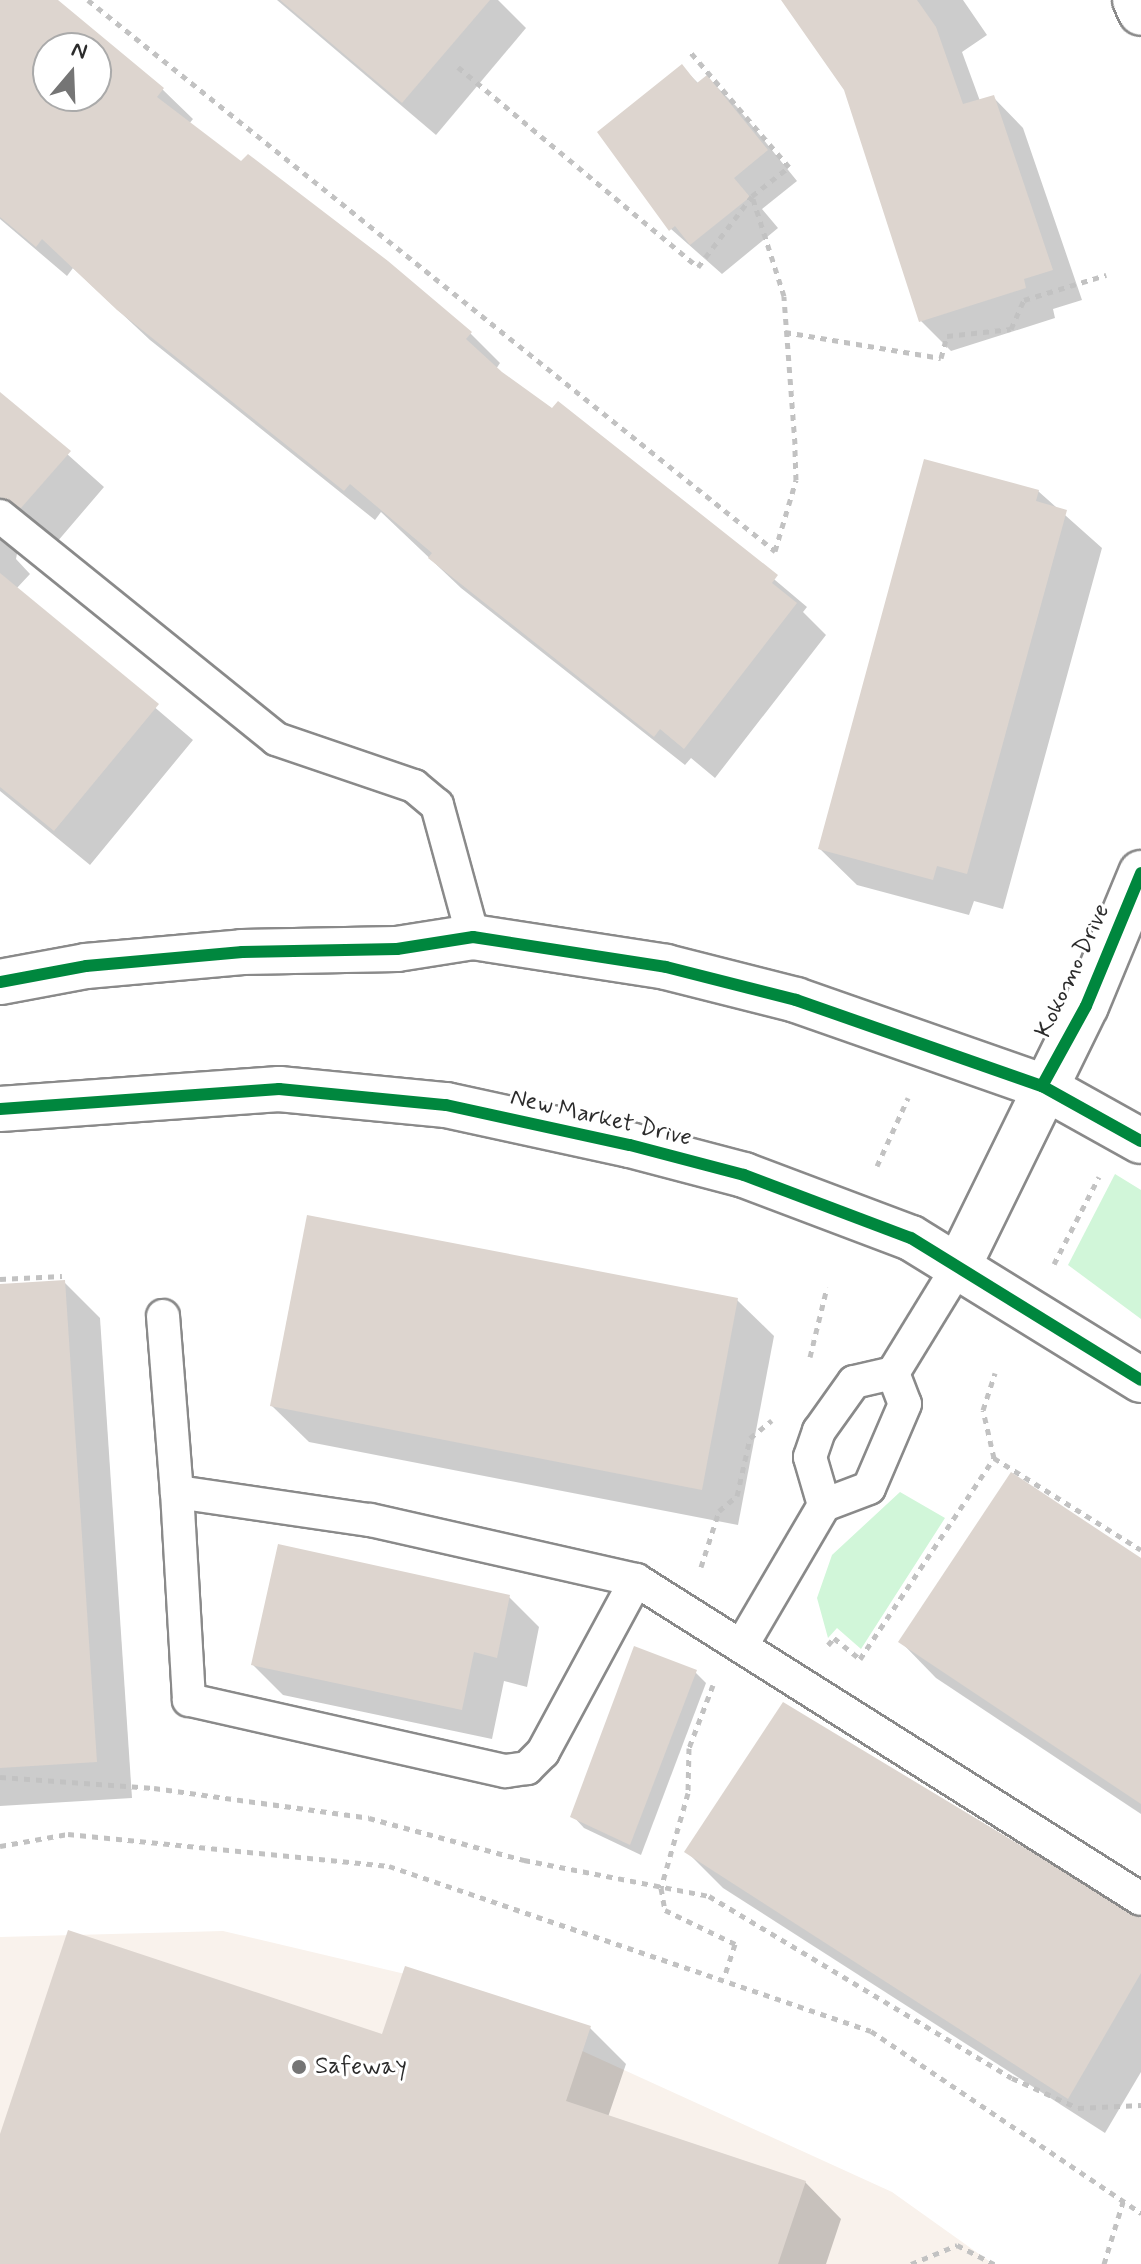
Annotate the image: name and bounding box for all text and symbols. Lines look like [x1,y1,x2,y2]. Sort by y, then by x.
north arrow [32,32,112,112]
text: N [68,36,91,67]
street label: Kokomo Drive [1029,899,1117,1043]
street label: New Market Drive [506,1083,696,1153]
place label: Safeway [315,2053,407,2081]
marker: Safeway [290,2058,308,2076]

